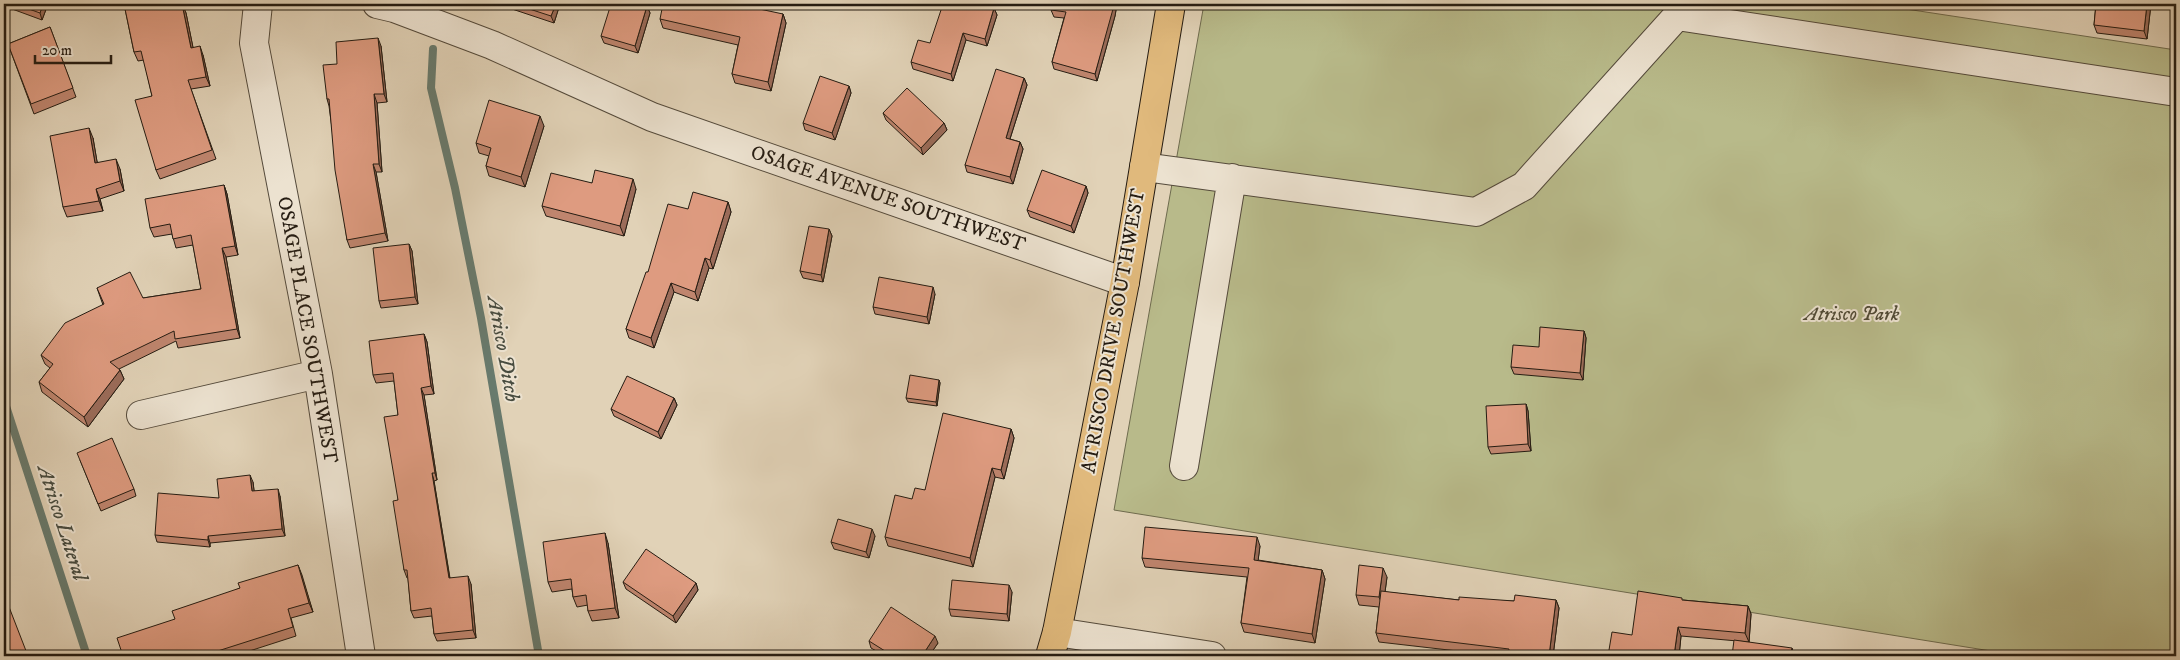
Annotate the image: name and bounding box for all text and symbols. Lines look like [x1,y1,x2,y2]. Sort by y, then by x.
scale bar [35,32,111,64]
text: 20 m [42,41,72,60]
street label: OSAGE AVENUE SOUTHWEST [747,140,1029,258]
street label: ATRISCO DRIVE SOUTHWEST [1077,187,1151,475]
street label: OSAGE PLACE SOUTHWEST [271,195,343,465]
water label: Atrisco Ditch [481,292,525,404]
park label: Atrisco Park [1803,302,1900,327]
water label: Atrisco Lateral [31,460,94,586]

